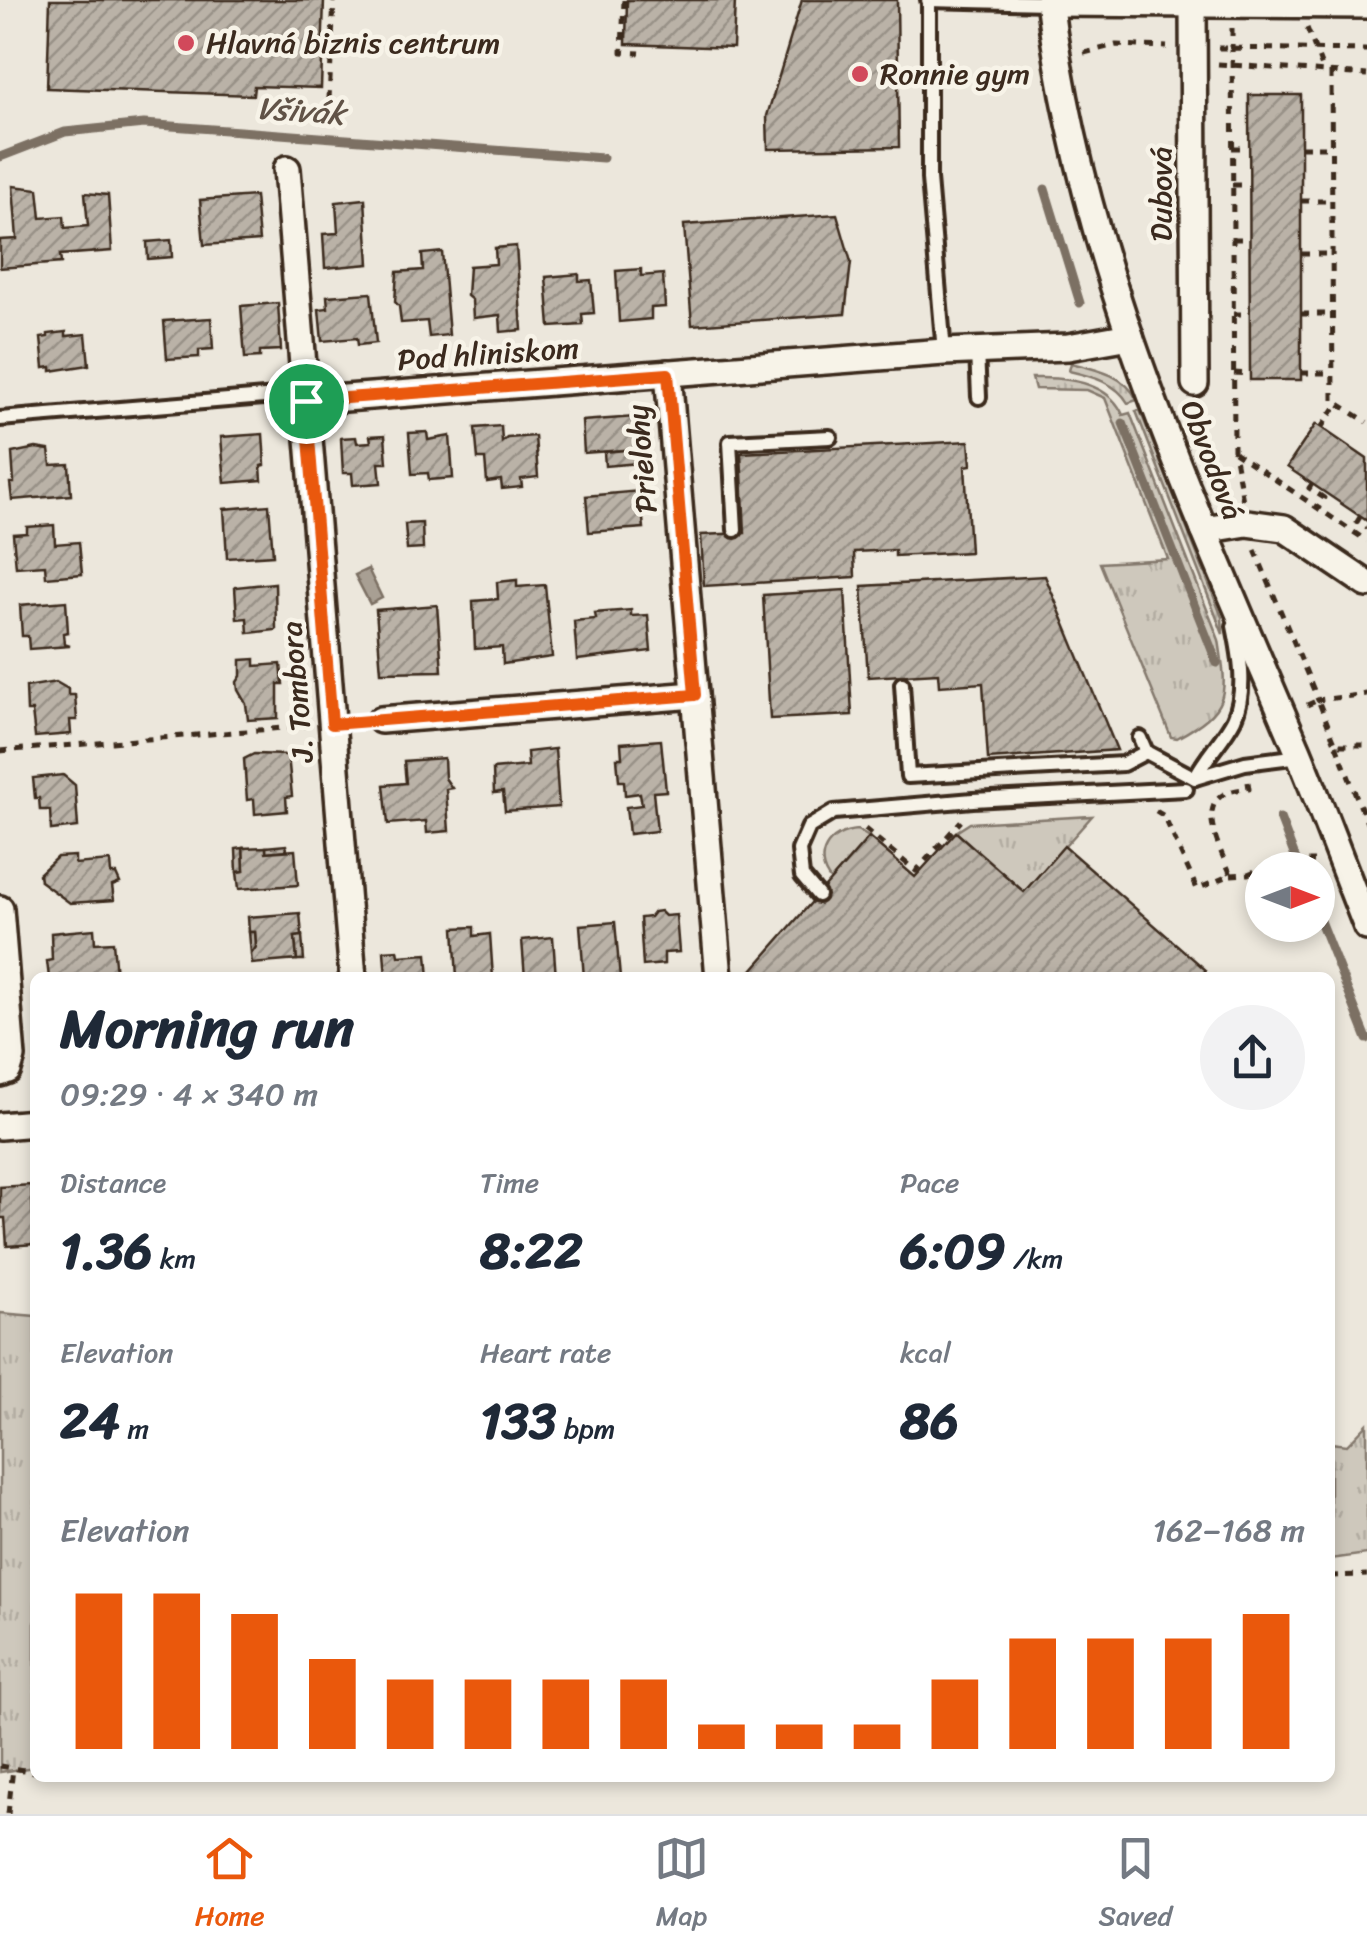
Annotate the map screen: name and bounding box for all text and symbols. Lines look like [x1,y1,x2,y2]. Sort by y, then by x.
place label: Hlavná biznis centrum [206,16,500,70]
marker: Hlavná biznis centrum [175,32,197,54]
place label: Ronnie gym [880,47,1030,101]
marker: Ronnie gym [849,63,871,85]
water label: Všivák [255,80,351,143]
street label: Dubová [1134,147,1188,241]
street label: Pod hliniskom [395,321,581,387]
pin [264,359,349,444]
icon: arrive [279,374,334,429]
street label: Obvodová [1164,392,1260,528]
street label: Prielohy [610,402,674,516]
street label: J. Tombora [264,619,330,766]
north arrow [1245,852,1335,942]
map controls [1245,852,1335,942]
text: Morning run [60,980,354,1077]
button: share [1200,1005,1305,1110]
text: 09:29 · 4 × 340 m [60,1066,318,1123]
text: Distance [60,1158,166,1207]
text: Time [480,1158,539,1207]
text: Pace [900,1158,959,1207]
text: 1.36 [60,1207,152,1296]
text: 8:22 [480,1207,583,1296]
text: 6:09 [900,1207,1006,1296]
text: km [152,1234,196,1283]
text: /km [1006,1234,1063,1283]
text: Elevation [60,1328,173,1377]
text: Heart rate [480,1328,611,1377]
text: kcal [900,1328,951,1377]
text: 24 [60,1377,120,1466]
text: 133 [480,1377,556,1466]
text: 86 [900,1377,959,1466]
text: m [120,1404,149,1453]
text: bpm [556,1404,615,1453]
text: Elevation [60,1502,190,1559]
text: 162–168 m [1152,1502,1305,1559]
tab: Home [195,1831,265,1940]
tab: Map [654,1831,709,1940]
tab: Saved [1098,1831,1172,1940]

